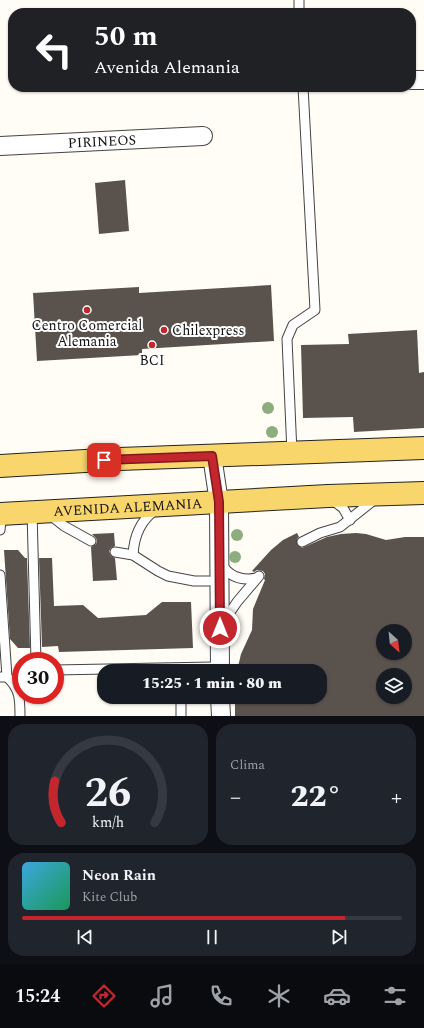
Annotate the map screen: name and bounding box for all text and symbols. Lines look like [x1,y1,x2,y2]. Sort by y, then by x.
text: 50 m [94,15,158,58]
icon: left [28,24,80,76]
text: Avenida Alemania [94,54,240,81]
street label: PIRINEOS [67,129,136,154]
marker: Centro Comercial Alemania [82,305,92,315]
place label: Centro Comercial Alemania [32,315,142,352]
place label: Chilexpress [172,320,245,341]
marker: Chilexpress [159,325,169,335]
marker: BCI [147,340,157,350]
place label: BCI [140,350,164,371]
pin [87,443,121,477]
icon: arrive [93,449,115,471]
street label: AVENIDA ALEMANIA [53,493,203,522]
position arrow [199,607,241,649]
north arrow [376,624,412,660]
map controls [376,624,412,704]
speed limit sign: 30 [12,652,64,704]
button: layers [376,668,412,704]
text: 15:25 · 1 min · 80 m [142,672,282,695]
text: Clima [230,755,265,775]
text: 26 [85,761,131,824]
text: 22° [291,774,342,820]
text: − [230,781,241,814]
text: + [391,781,402,814]
text: km/h [92,811,124,833]
text: Neon Rain [82,864,156,887]
text: Kite Club [82,887,137,907]
icon: previous [74,926,96,948]
icon: pause [201,926,223,948]
icon: next [328,926,350,948]
icon: directions [90,982,118,1010]
icon: music [148,982,176,1010]
icon: phone [207,982,235,1010]
icon: climate [265,982,293,1010]
icon: car [323,982,351,1010]
icon: filters [381,982,409,1010]
text: 15:24 [15,983,60,1010]

